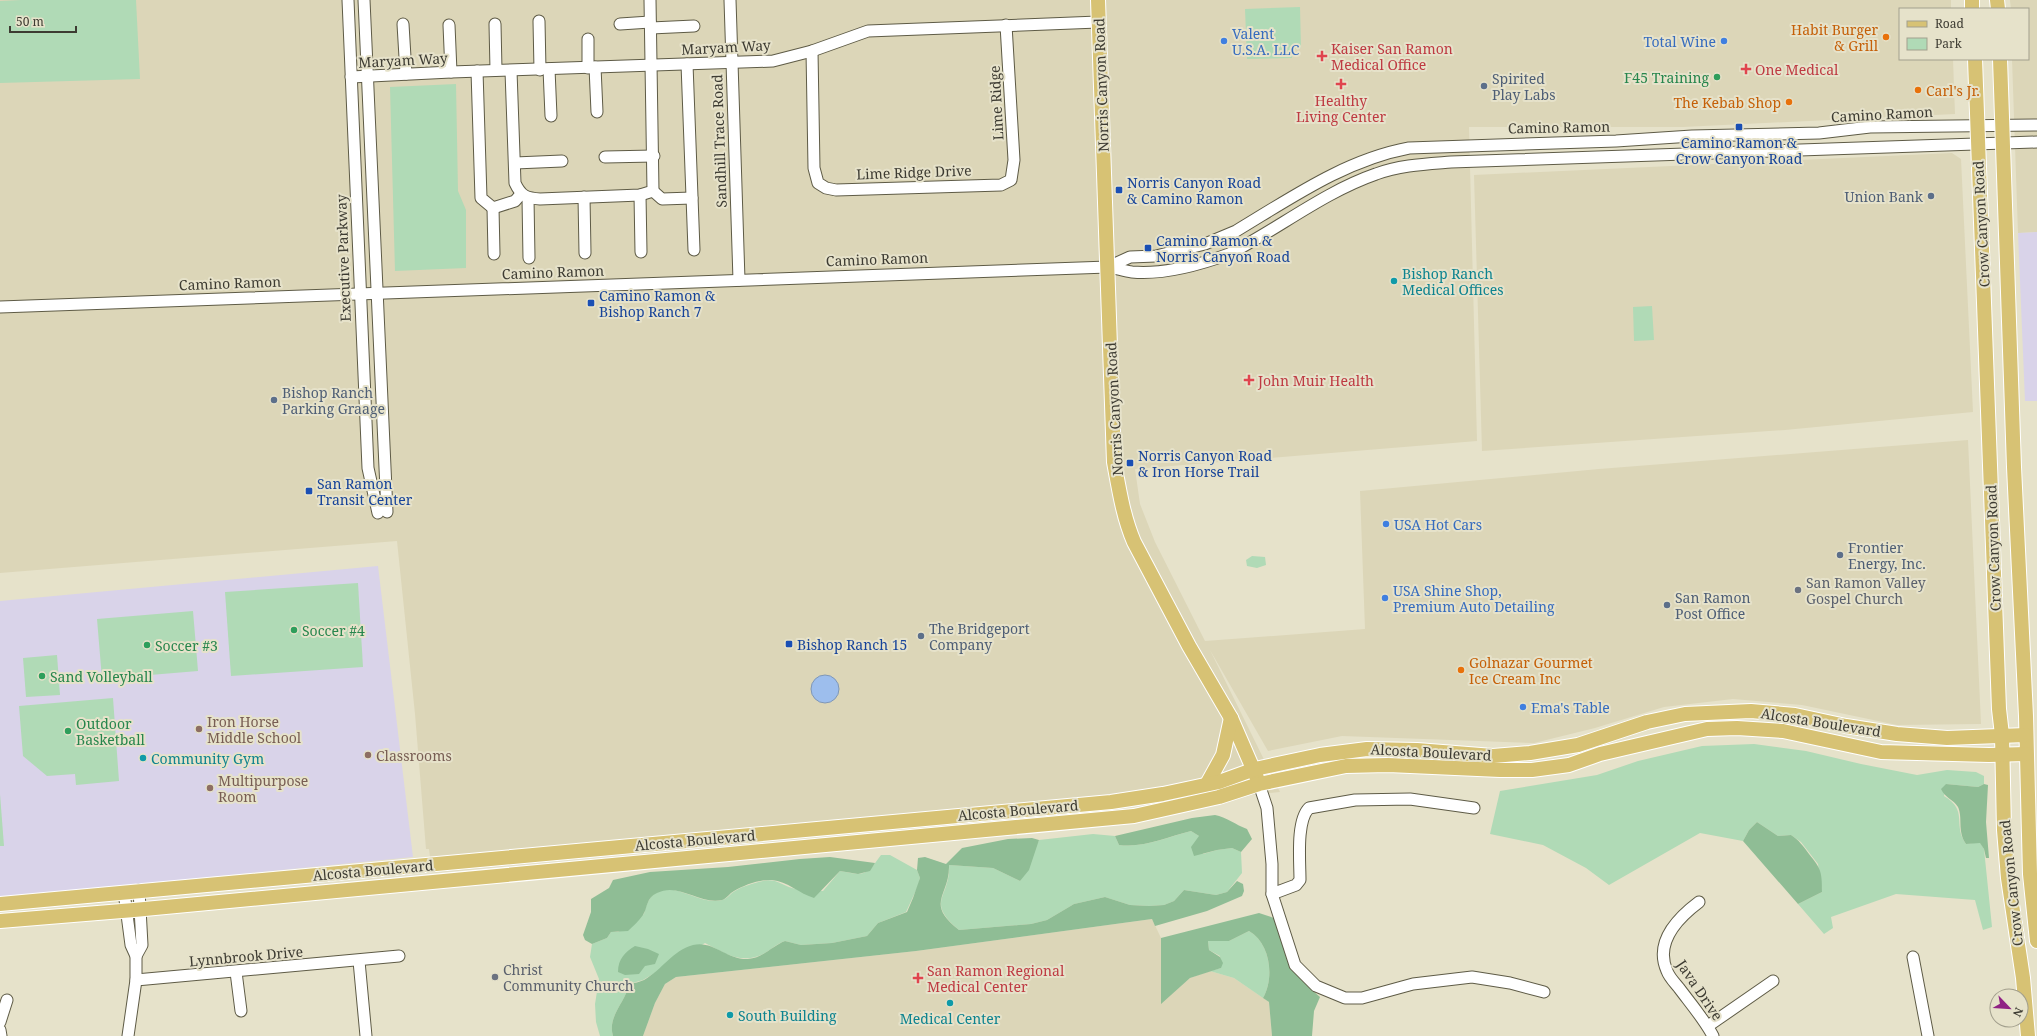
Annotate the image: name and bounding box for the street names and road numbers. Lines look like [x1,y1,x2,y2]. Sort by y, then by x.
street label: Norris Canyon Road [1089,17,1113,152]
street label: Maryam Way [681,35,771,59]
street label: Maryam Way [358,48,448,72]
street label: Lime Ridge [985,65,1007,141]
street label: Sandhill Trace Road [707,74,731,208]
street label: Camino Ramon [1830,102,1934,126]
street label: Camino Ramon [1508,117,1610,137]
street label: Lime Ridge Drive [856,160,972,184]
street label: Crow Canyon Road [1968,160,1994,288]
street label: Executive Parkway [331,194,355,322]
street label: Camino Ramon [826,248,928,270]
street label: Camino Ramon [502,261,604,283]
street label: Camino Ramon [179,272,281,294]
street label: Norris Canyon Road [1101,341,1127,476]
street label: Crow Canyon Road [1981,484,2005,612]
street label: Alcosta Boulevard [1760,703,1883,741]
street label: Alcosta Boulevard [1370,739,1492,765]
street label: Alcosta Boulevard [957,795,1080,825]
street label: Crow Canyon Road [1995,819,2027,947]
street label: Alcosta Boulevard [634,825,757,855]
street label: Alcosta Boulevard [312,855,435,885]
street label: Lynnbrook Drive [188,942,304,970]
street label: Java Drive [1672,955,1727,1024]

